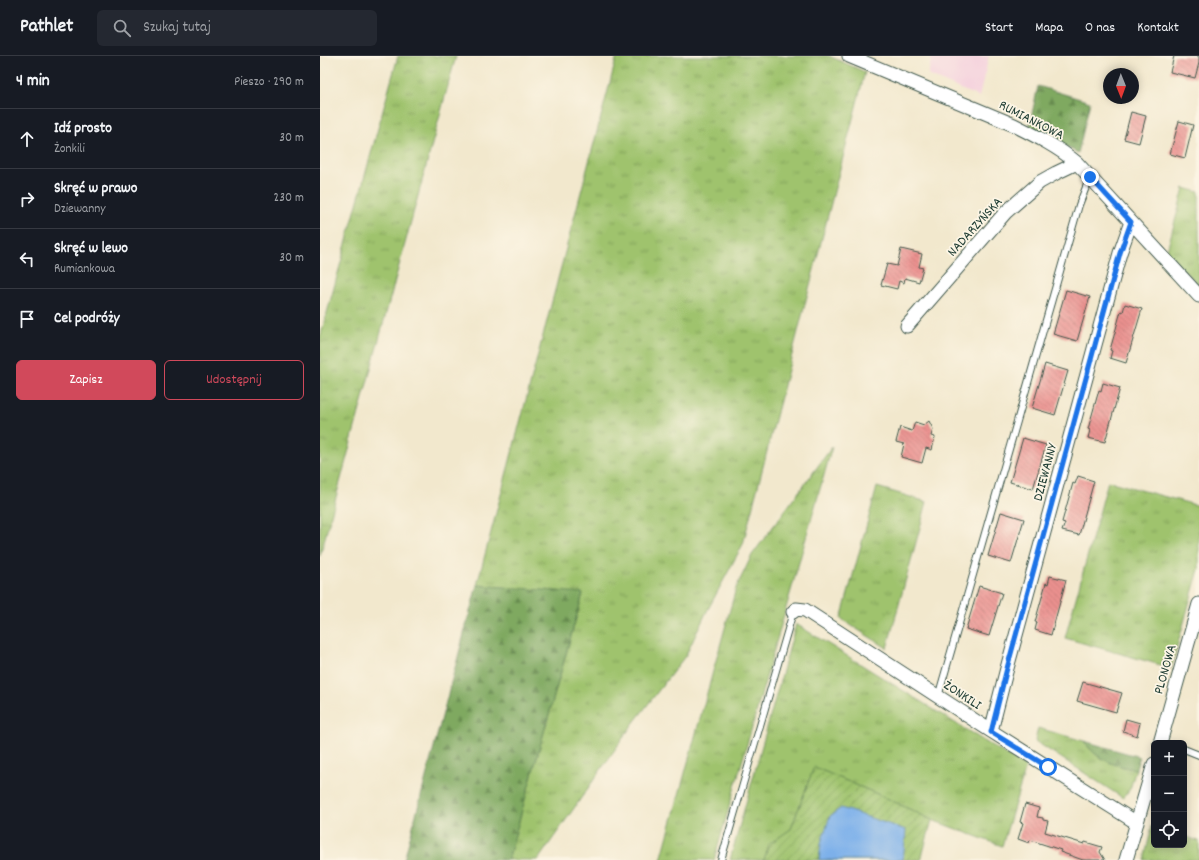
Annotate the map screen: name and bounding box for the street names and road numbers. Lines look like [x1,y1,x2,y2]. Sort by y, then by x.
street label: RUMIANKOWA [995,96,1068,146]
street label: NADARZYŃSKA [943,193,1008,262]
street label: DZIEWANNY [1029,441,1063,503]
street label: PLONOWA [1149,642,1183,697]
street label: ŻONKILI [939,676,986,716]

